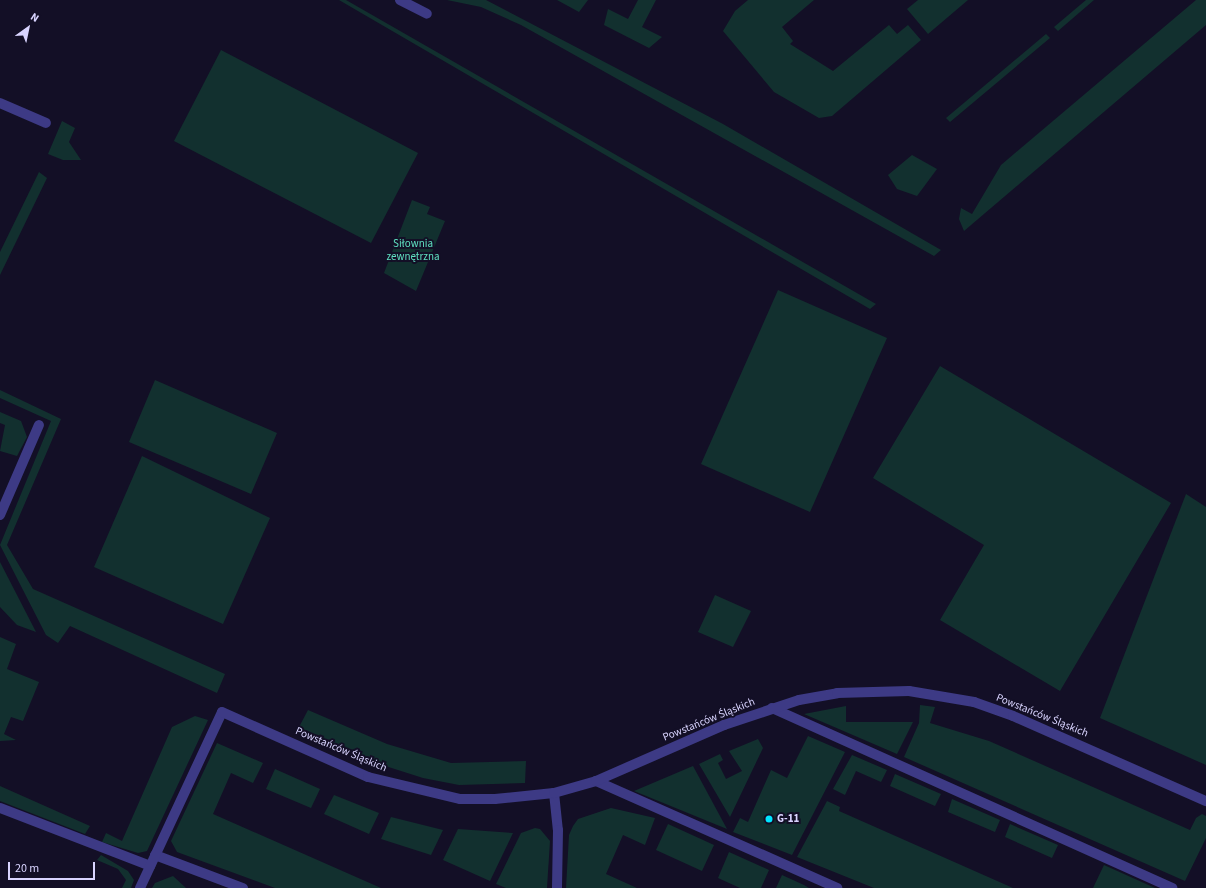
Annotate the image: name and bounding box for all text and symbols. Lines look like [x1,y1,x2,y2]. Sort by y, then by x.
north arrow [8,8,48,48]
text: N [28,9,42,26]
park label: Siłownia zewnętrzna [386,238,440,264]
street label: Powstańców Śląskich [994,692,1090,740]
street label: Powstańców Śląskich [661,696,757,744]
street label: Powstańców Śląskich [293,725,389,775]
place label: G-11 [777,812,799,826]
marker: G-11 [764,814,774,824]
scale bar [10,854,97,880]
text: 20 m [15,860,39,877]

